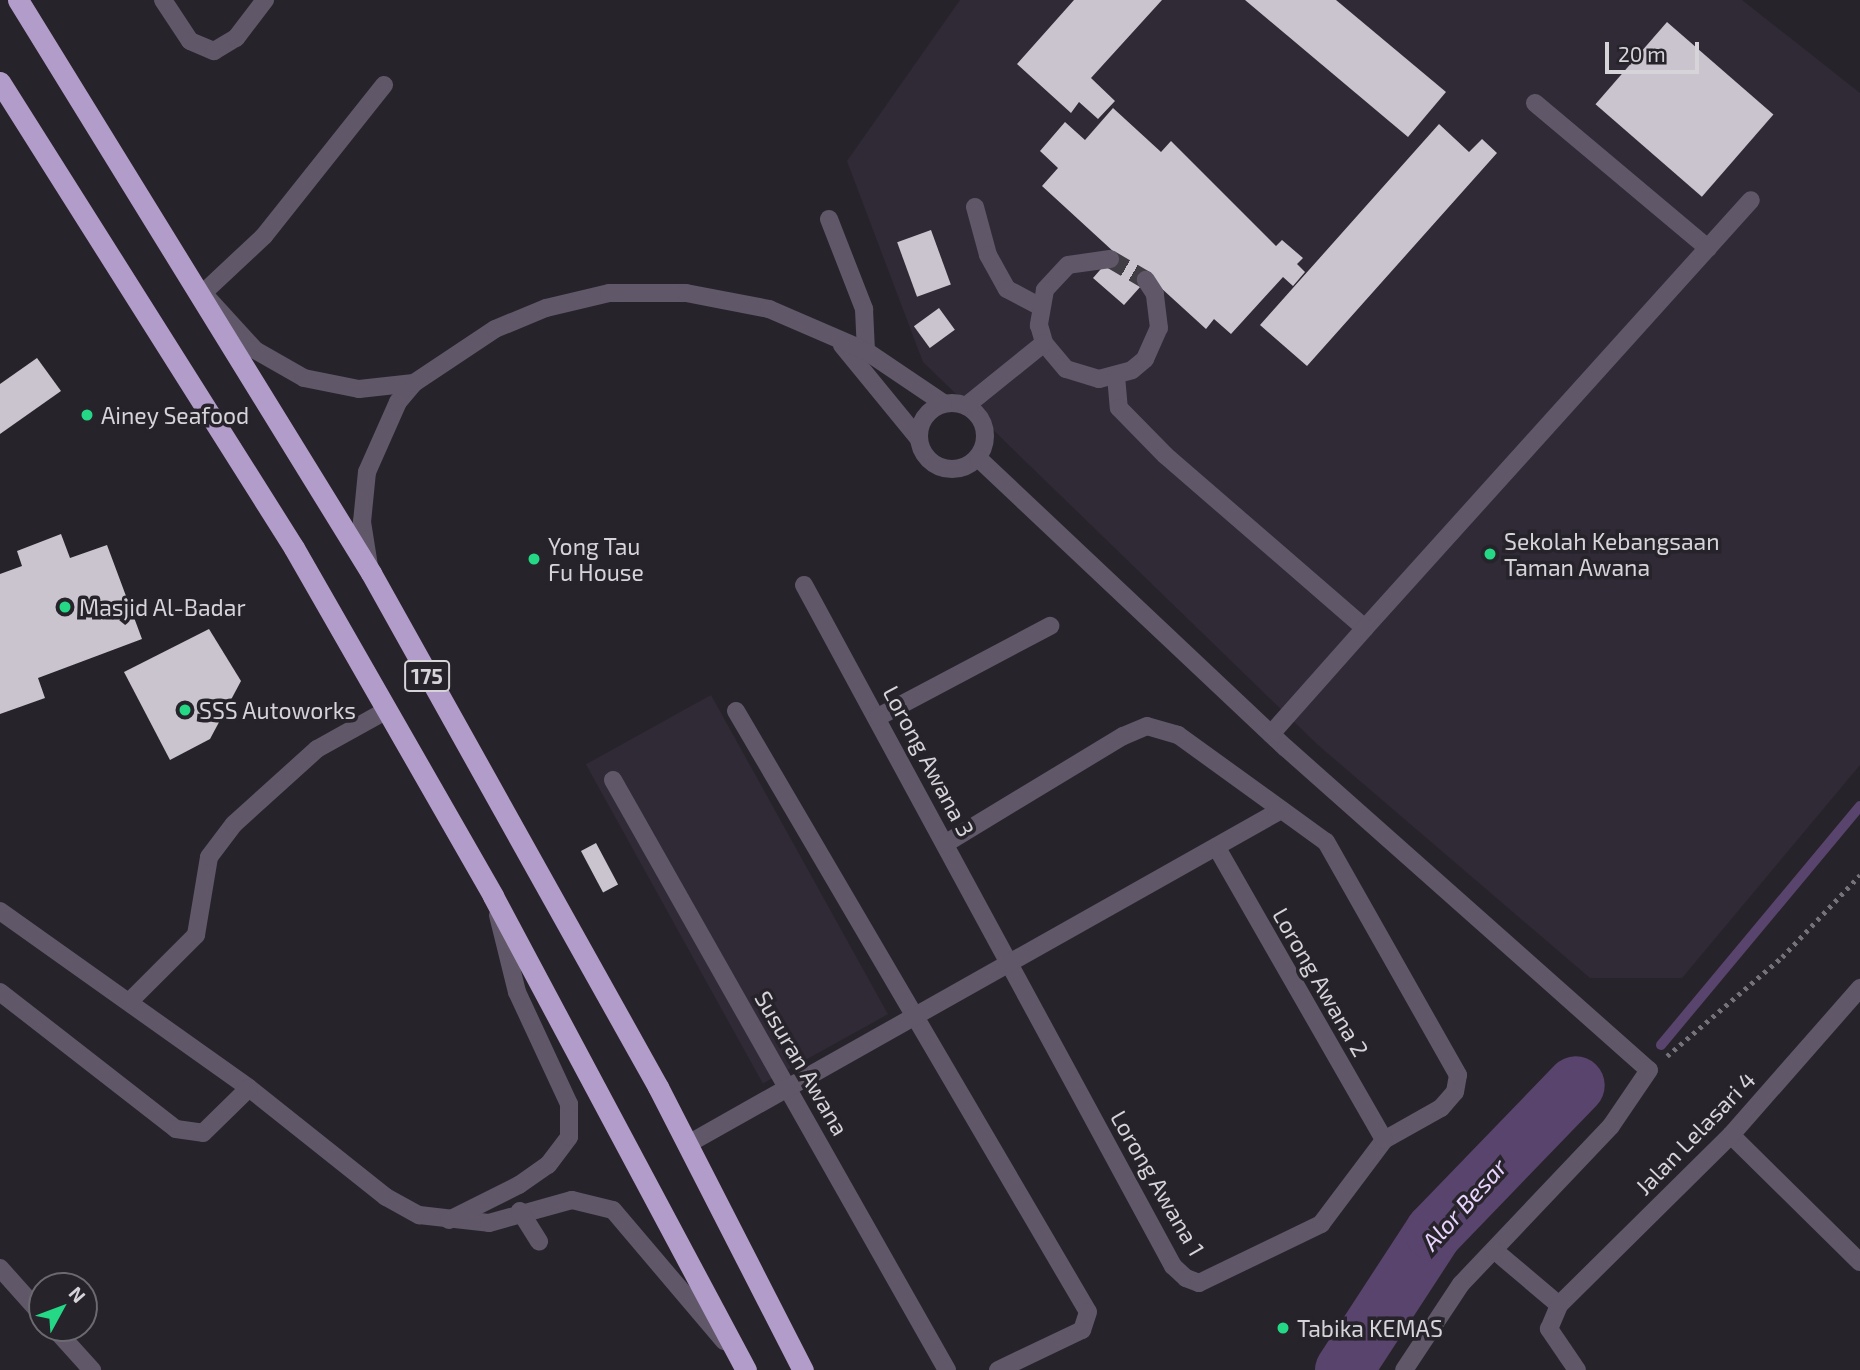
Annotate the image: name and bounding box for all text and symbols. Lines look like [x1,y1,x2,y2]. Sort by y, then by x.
scale bar [1608,28,1702,72]
text: 20 m [1618,41,1666,66]
place label: Ainey Seafood [101,401,250,429]
marker: Ainey Seafood [79,407,95,423]
place label: Sekolah Kebangsaan Taman Awana [1504,527,1720,581]
place label: Yong Tau Fu House [548,532,644,586]
marker: Sekolah Kebangsaan Taman Awana [1482,546,1498,562]
marker: Yong Tau Fu House [526,551,542,567]
place label: Masjid Al-Badar [79,593,246,621]
marker: Masjid Al-Badar [57,599,73,615]
road number: 175 [402,658,452,694]
street label: Lorong Awana 3 [877,681,981,841]
place label: SSS Autoworks [199,696,357,724]
marker: SSS Autoworks [177,702,193,718]
street label: Lorong Awana 2 [1267,902,1375,1062]
street label: Susuran Awana [749,986,855,1140]
street label: Jalan Lelasari 4 [1629,1066,1761,1200]
street label: Lorong Awana 1 [1105,1105,1211,1261]
water label: Alor Besar [1415,1152,1513,1256]
north arrow [28,1272,98,1342]
text: N [65,1281,91,1307]
place label: Tabika KEMAS [1297,1314,1443,1342]
marker: Tabika KEMAS [1275,1320,1291,1336]

